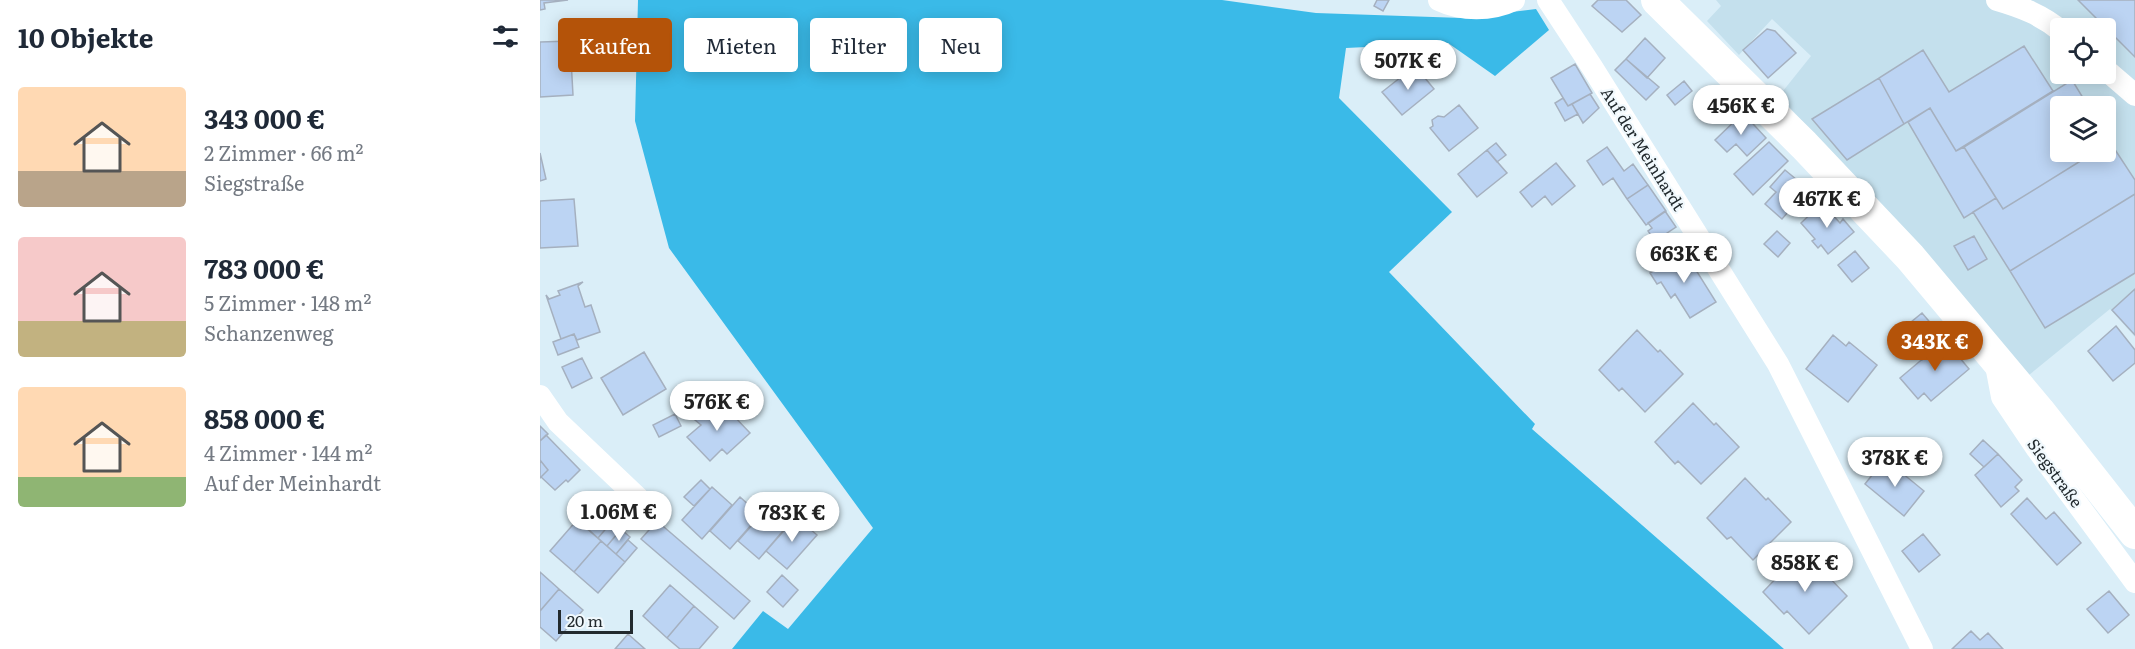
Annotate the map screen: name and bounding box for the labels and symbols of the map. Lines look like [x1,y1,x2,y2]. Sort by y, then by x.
pin: 507K € [1359,40,1457,91]
street label: Auf der Meinhardt [1596,82,1692,215]
pin: 456K € [1692,85,1790,136]
pin: 467K € [1778,178,1876,229]
pin: 663K € [1635,233,1733,284]
pin: 343K € [1886,321,1984,372]
pin: 576K € [668,381,766,432]
street label: Siegstraße [2022,433,2089,512]
pin: 378K € [1846,437,1944,488]
pin: 1.06M € [564,491,674,542]
pin: 783K € [743,492,841,543]
pin: 858K € [1756,542,1854,593]
scale bar [558,607,633,634]

